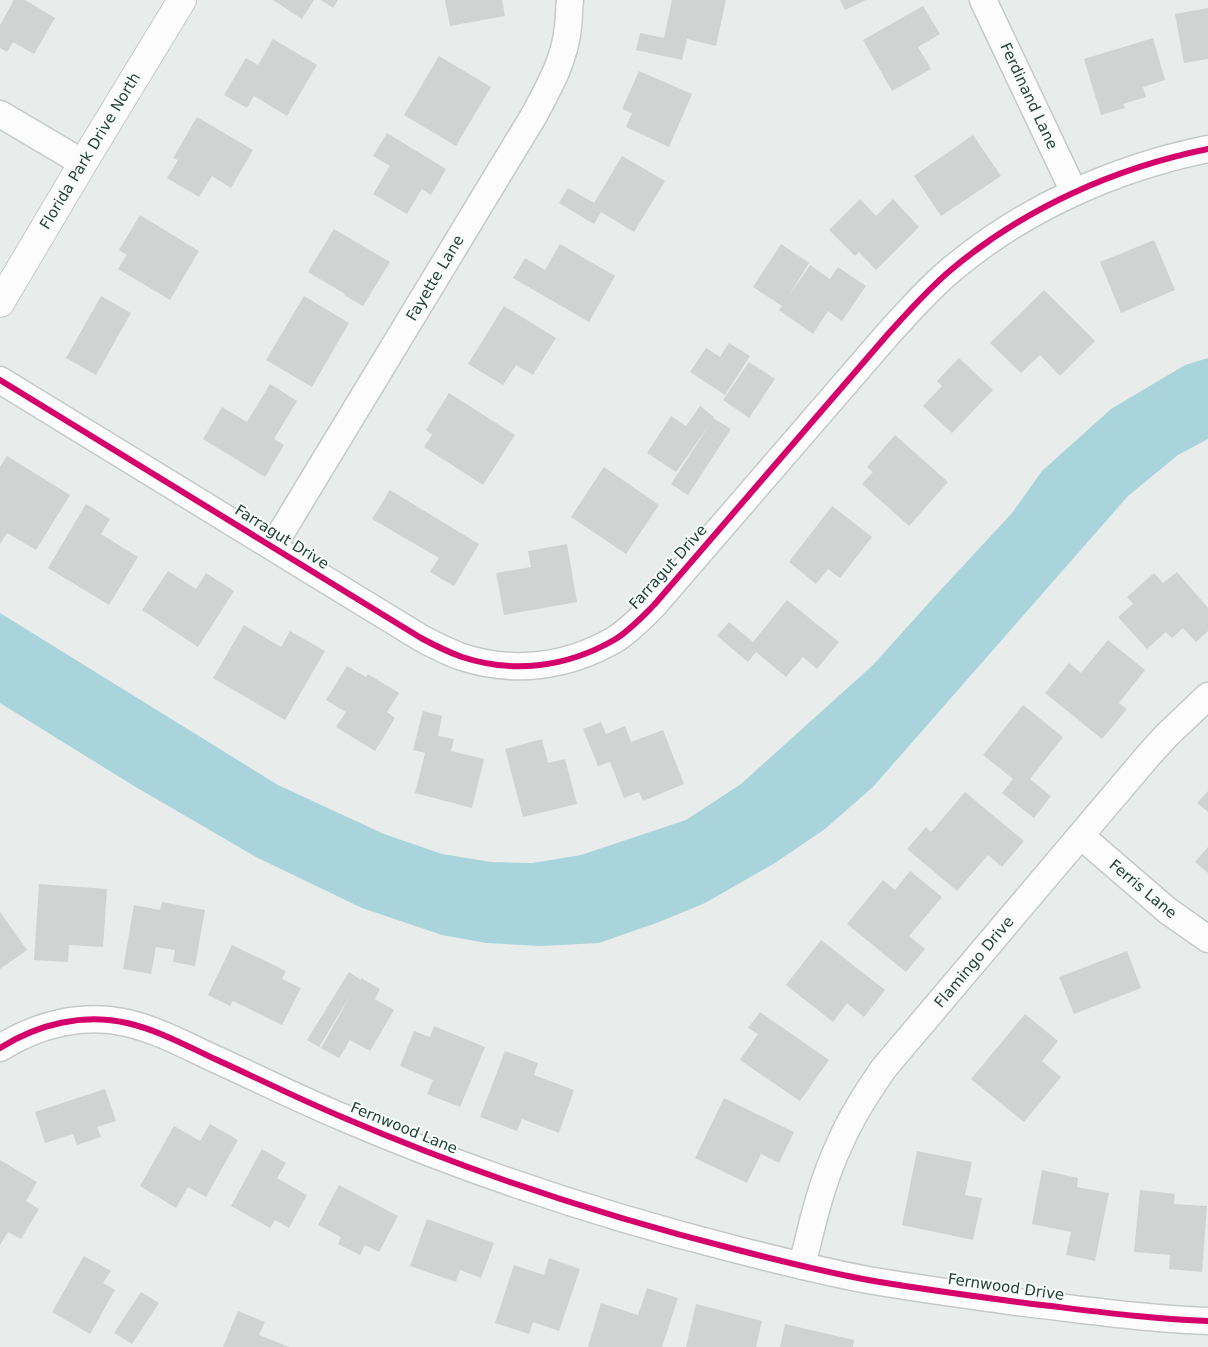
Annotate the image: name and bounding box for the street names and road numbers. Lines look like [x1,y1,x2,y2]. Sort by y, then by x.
street label: Ferdinand Lane [996,40,1062,152]
street label: Florida Park Drive North [36,69,144,233]
street label: Fayette Lane [402,232,468,324]
street label: Farragut Drive [232,501,332,573]
street label: Farragut Drive [625,521,711,613]
street label: Ferris Lane [1106,856,1180,922]
street label: Flamingo Drive [931,913,1017,1011]
street label: Fernwood Lane [348,1098,460,1158]
street label: Fernwood Drive [947,1270,1065,1304]

